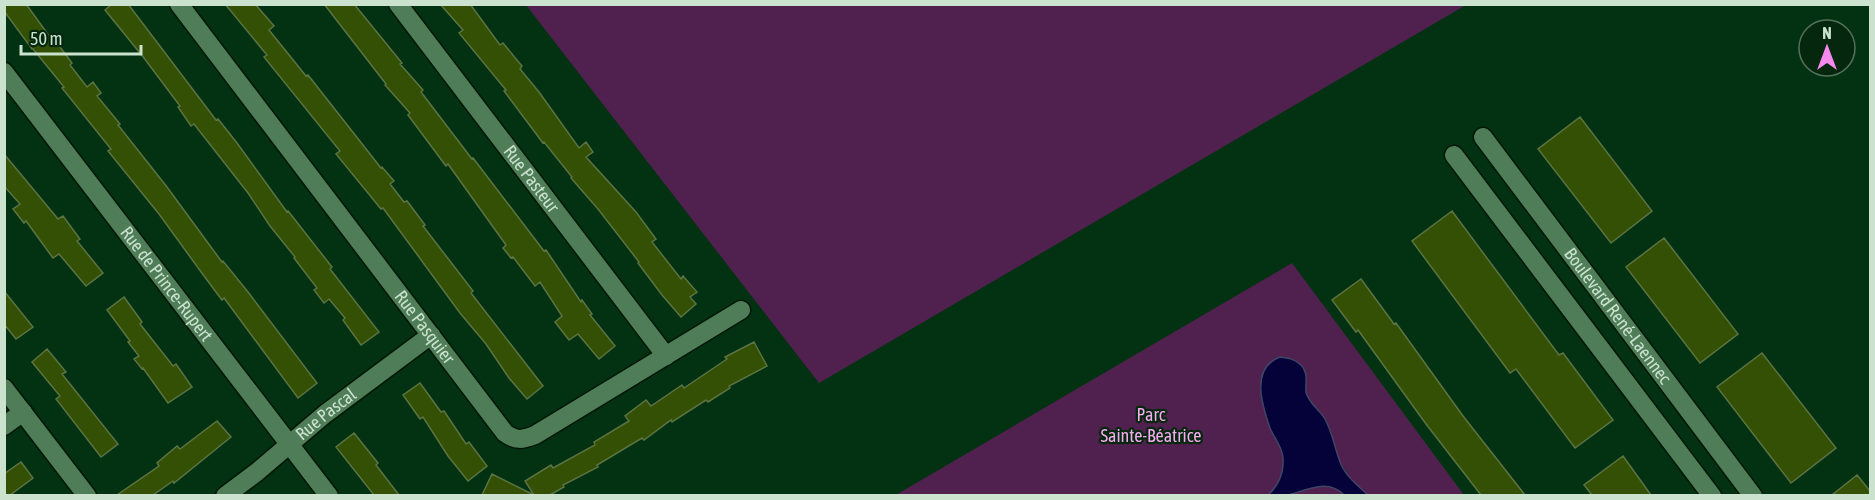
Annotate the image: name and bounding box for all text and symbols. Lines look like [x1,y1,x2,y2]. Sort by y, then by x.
scale bar [21,18,141,56]
north arrow [1797,18,1857,78]
text: N [1822,24,1832,42]
text: 50 m [30,28,62,49]
street label: Rue Pasteur [499,141,564,217]
street label: Rue de Prince-Rupert [116,222,217,345]
street label: Boulevard René-Laennec [1560,244,1676,388]
street label: Rue Pasquier [391,286,460,368]
street label: Rue Pascal [291,383,360,444]
park label: Parc Sainte-Béatrice [1100,404,1202,446]

